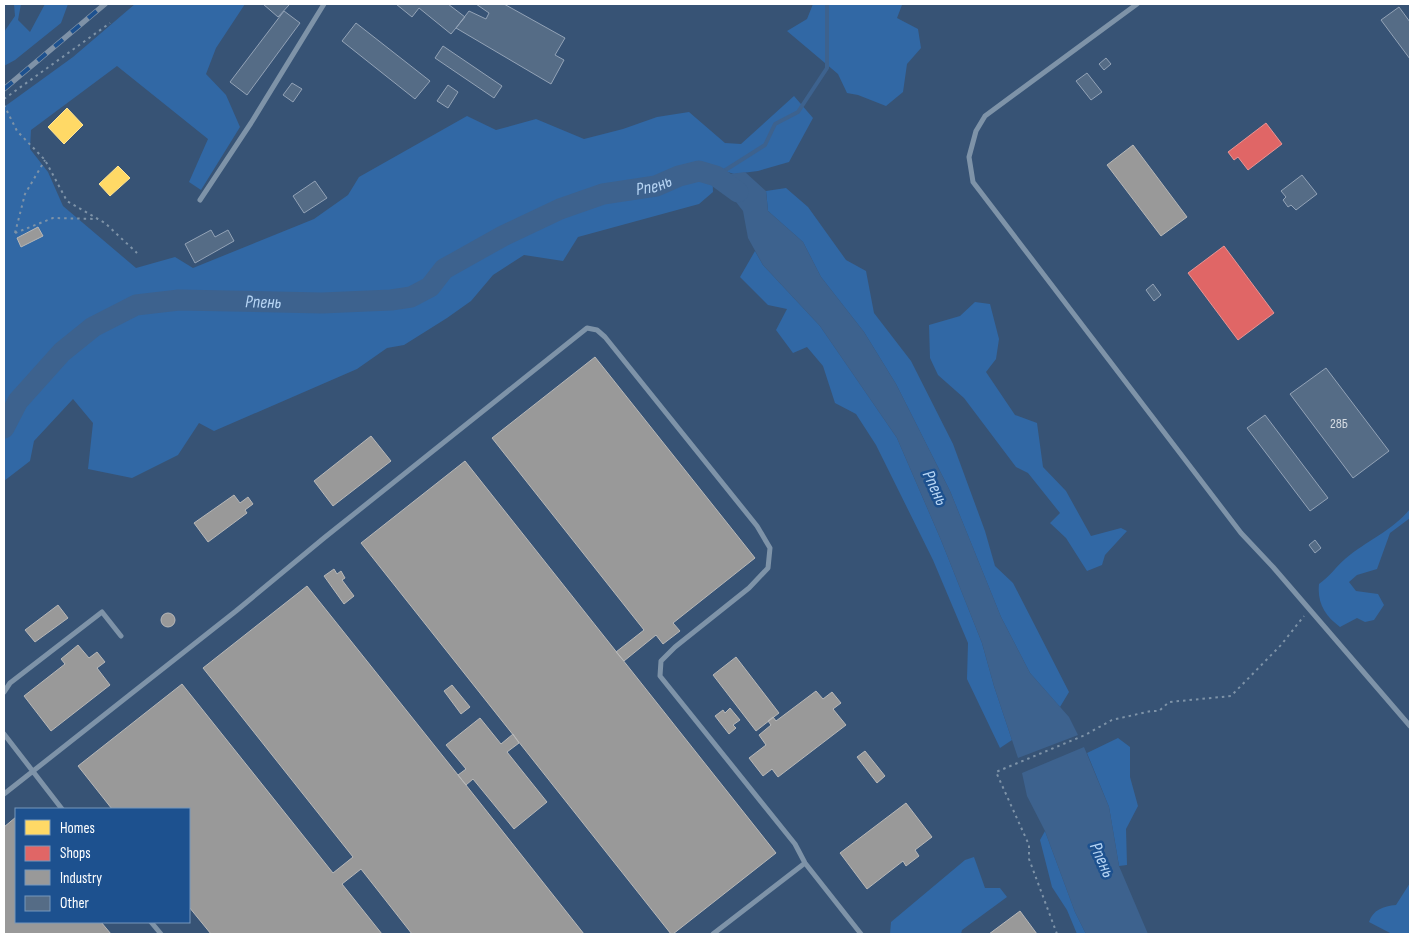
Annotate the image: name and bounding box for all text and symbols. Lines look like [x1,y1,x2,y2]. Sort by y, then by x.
water label: Рпень [634,170,675,199]
water label: Рпень [245,291,282,313]
house number: 28Б [1330,415,1348,432]
water label: Рпень [918,467,952,509]
legend [15,808,190,923]
text: Homes [60,819,95,838]
water label: Рпень [1085,839,1119,881]
text: Shops [60,844,91,863]
text: Industry [60,869,102,888]
text: Other [60,894,89,913]

